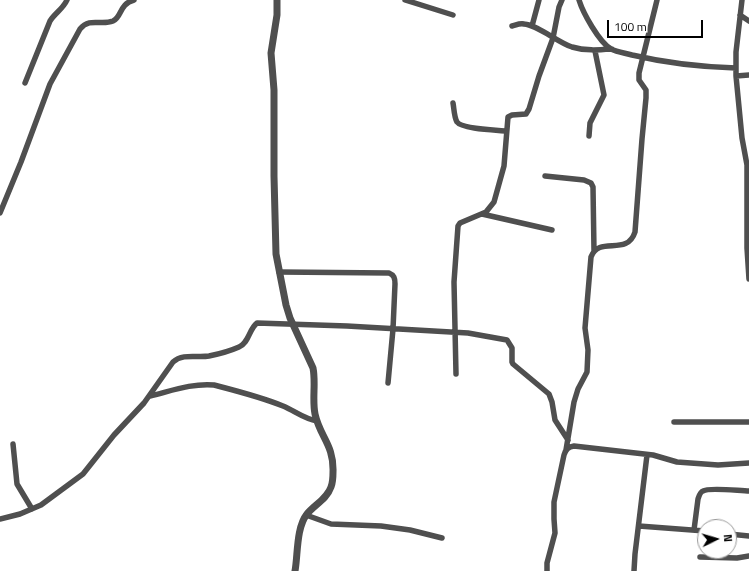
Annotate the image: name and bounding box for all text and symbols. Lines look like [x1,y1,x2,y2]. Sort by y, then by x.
scale bar [609,12,705,38]
text: 100 m [614,17,647,36]
north arrow [697,519,737,559]
text: N [720,534,736,543]

